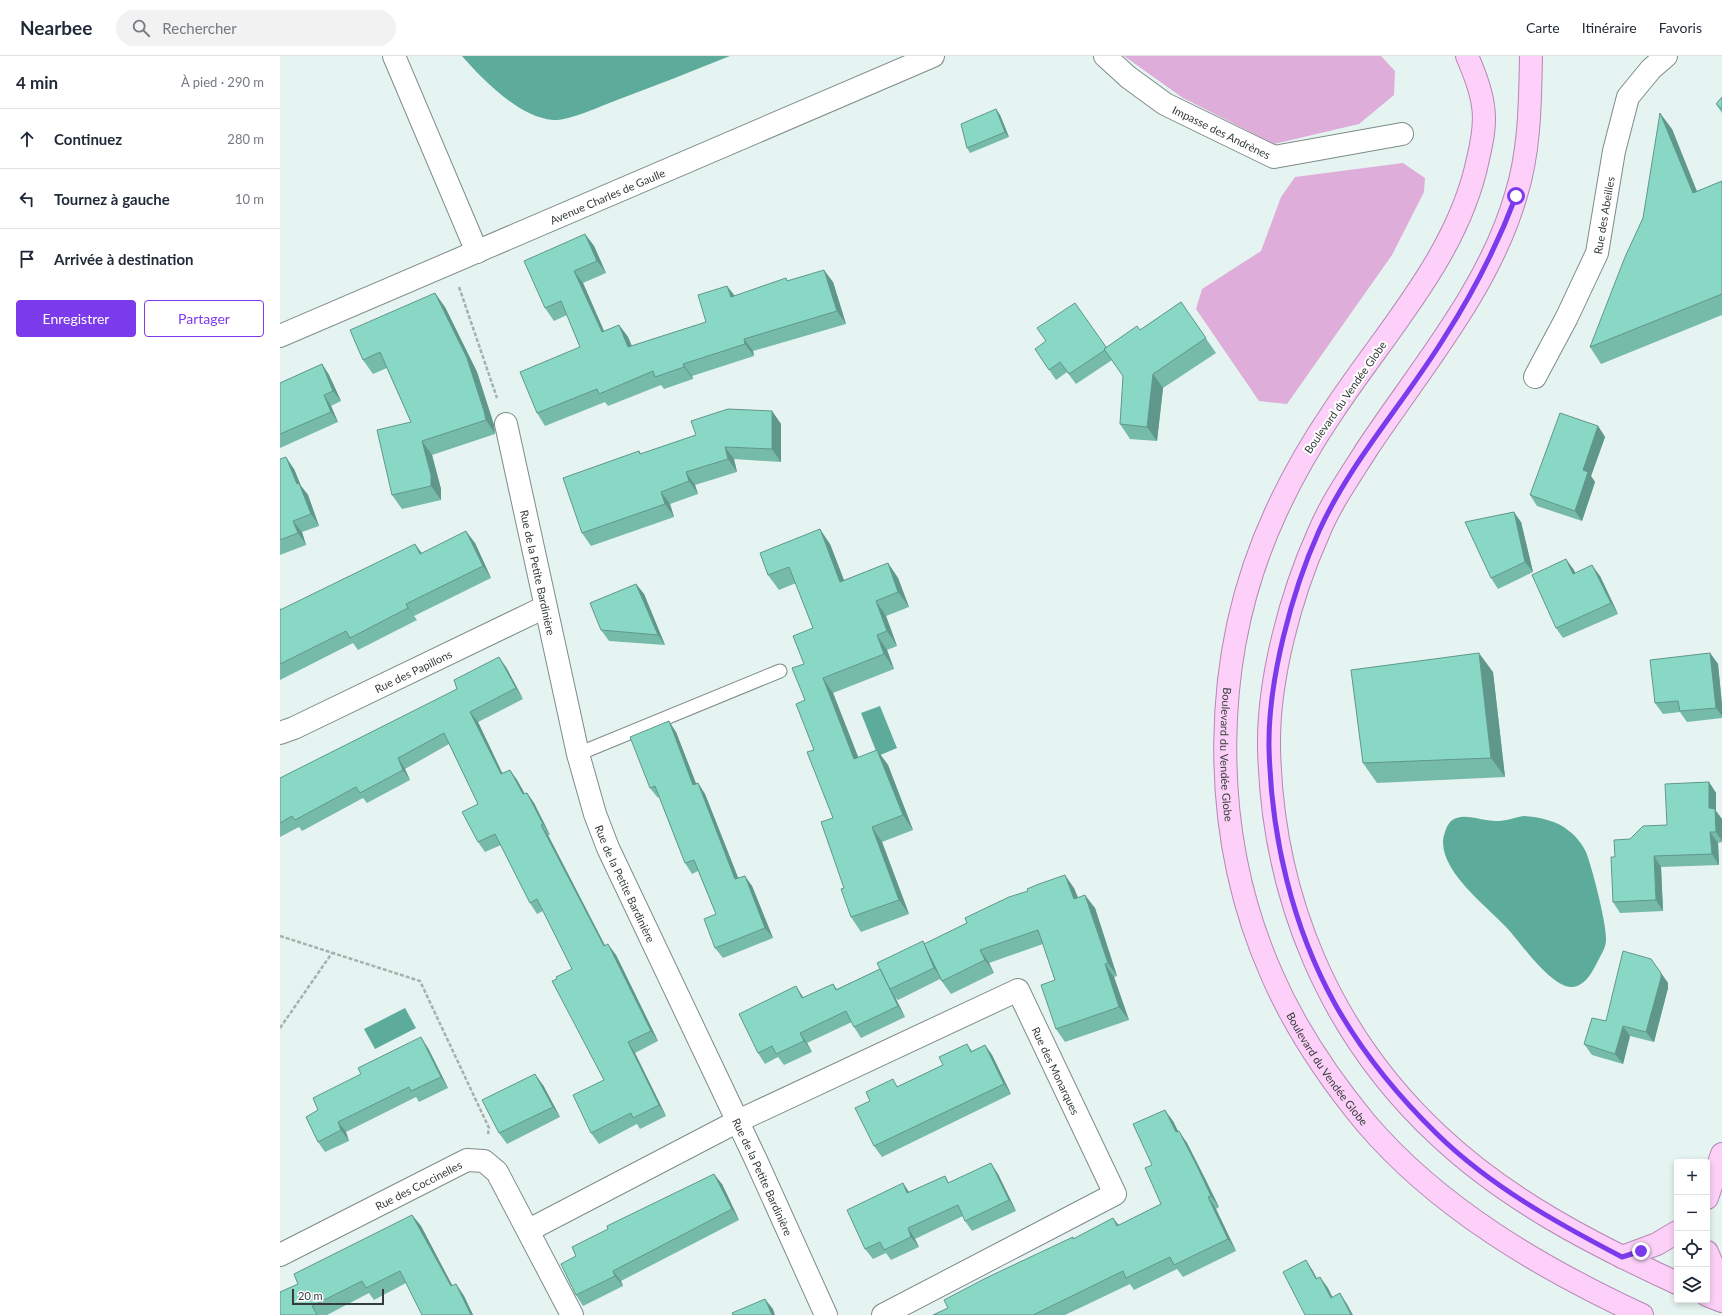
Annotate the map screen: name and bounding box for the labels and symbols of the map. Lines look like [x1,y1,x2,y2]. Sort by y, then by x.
street label: Impasse des Andrènes [1171,102,1273,161]
street label: Avenue Charles de Gaulle [548,165,667,226]
street label: Rue des Abeilles [1590,175,1616,255]
route start [1507,187,1525,205]
street label: Boulevard du Vendée Globe [1301,338,1389,456]
street label: Rue de la Petite Bardinière [518,509,558,637]
street label: Rue des Papillons [372,646,454,695]
street label: Boulevard du Vendée Globe [1219,687,1236,822]
street label: Rue de la Petite Bardinière [593,823,658,944]
street label: Boulevard du Vendée Globe [1285,1010,1371,1128]
street label: Rue des Monarques [1030,1025,1083,1117]
street label: Rue de la Petite Bardinière [730,1116,796,1238]
street label: Rue des Coccinelles [373,1157,464,1212]
route end [1632,1242,1650,1260]
scale bar [292,1287,384,1306]

